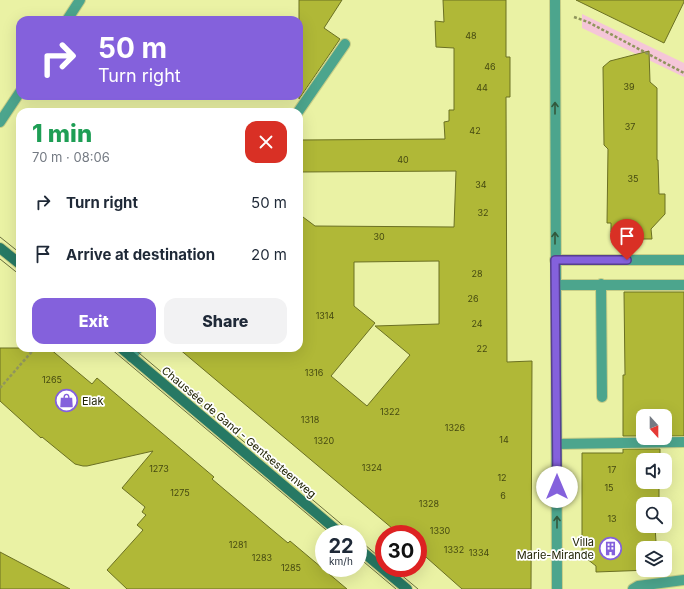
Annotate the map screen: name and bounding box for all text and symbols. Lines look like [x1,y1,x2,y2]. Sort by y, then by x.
house number: 48 [465,30,477,41]
text: 50 m [98,31,167,65]
icon: right [32,32,84,84]
house number: 46 [484,61,496,72]
text: Turn right [98,65,181,86]
house number: 39 [623,81,635,92]
house number: 44 [476,82,488,93]
one-way arrow [551,102,559,115]
text: 1 min [32,119,92,148]
button: close [245,121,287,163]
house number: 37 [625,121,635,132]
house number: 42 [469,125,481,136]
text: 70 m · 08:06 [32,149,110,165]
house number: 40 [397,154,409,165]
house number: 35 [627,173,639,184]
house number: 34 [475,179,487,190]
icon: right [32,191,54,213]
text: Turn right [66,193,138,212]
text: 50 m [251,193,287,212]
house number: 32 [477,207,489,218]
pin [610,219,644,260]
icon: arrive [616,225,638,247]
house number: 30 [373,231,385,242]
one-way arrow [551,232,559,245]
icon: arrive [32,243,54,265]
text: Arrive at destination [66,245,215,264]
text: 20 m [251,245,287,264]
house number: 28 [471,268,483,279]
house number: 26 [467,293,479,304]
button: Exit [32,298,156,344]
button: Share [164,298,287,344]
house number: 1314 [316,310,335,321]
house number: 24 [471,318,483,329]
house number: 22 [477,343,487,354]
street label: Chaussée de Gand - Gentsesteenweg [159,363,319,501]
house number: 1316 [305,367,324,378]
house number: 1265 [42,374,62,385]
shop icon: Elak [54,388,80,414]
place label: Elak [82,394,104,408]
house number: 1322 [380,406,400,417]
north arrow [636,409,672,445]
map controls [636,409,672,577]
house number: 1318 [301,414,320,425]
house number: 1326 [445,422,466,433]
house number: 14 [499,434,509,445]
house number: 1320 [314,435,335,446]
button: sound [636,453,672,489]
house number: 1324 [362,462,382,473]
house number: 1273 [149,463,169,474]
house number: 17 [608,464,616,475]
position arrow [536,466,578,508]
house number: 12 [497,472,507,483]
house number: 15 [604,482,614,493]
house number: 1275 [170,487,190,498]
house number: 6 [500,490,506,501]
button: search [636,497,672,533]
house number: 1328 [419,498,440,509]
house number: 13 [607,513,617,524]
one-way arrow [553,516,561,529]
speed limit sign: 30 [375,525,427,577]
house number: 1330 [430,525,451,536]
text: 22 [328,534,354,558]
place label: Villa Marie-Mirande [517,535,594,562]
building icon: Villa Marie-Mirande [597,535,623,561]
house number: 1281 [229,539,247,550]
button: layers [636,541,672,577]
house number: 1332 [444,544,464,555]
house number: 1334 [469,547,489,558]
house number: 1283 [252,552,273,563]
text: km/h [329,555,353,567]
house number: 1285 [281,562,301,573]

